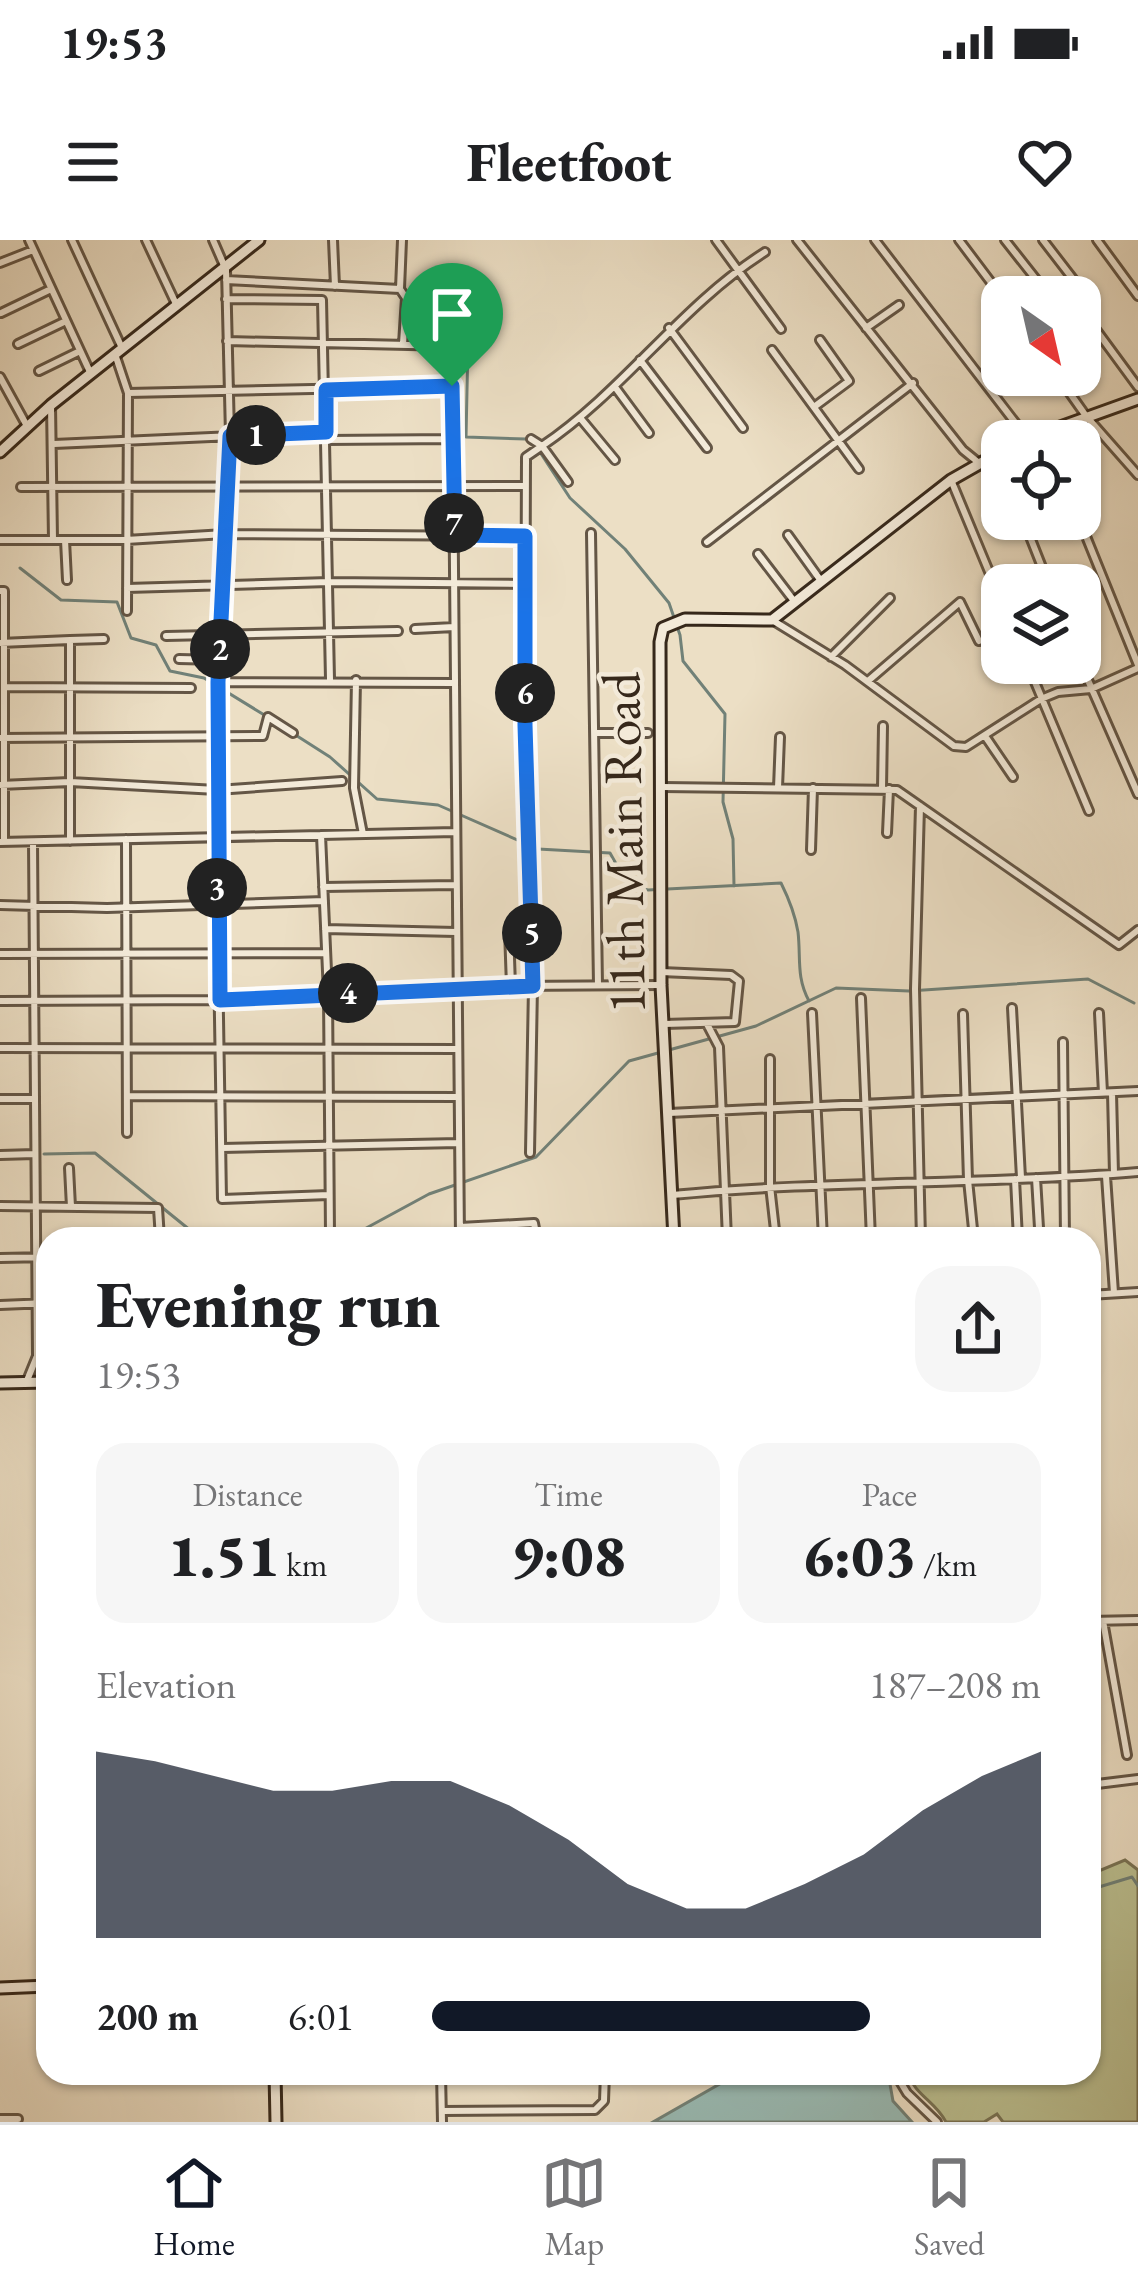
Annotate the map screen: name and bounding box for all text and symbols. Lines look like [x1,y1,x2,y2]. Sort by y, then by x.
text: 19:53 [60,13,168,71]
text: Fleetfoot [467,127,671,197]
icon: menu [60,129,126,195]
icon: heart [1012,129,1078,195]
pin [401,263,503,386]
north arrow [981,276,1101,396]
map controls [981,276,1101,684]
icon: arrive [419,281,485,347]
pin: 1 [226,405,286,465]
text: 1 [247,413,265,456]
button: locate [981,420,1101,540]
pin: 7 [424,493,484,553]
text: 7 [445,501,463,544]
button: layers [981,564,1101,684]
pin: 2 [190,619,250,679]
text: 2 [211,627,229,670]
pin: 6 [495,663,555,723]
text: 6 [516,671,534,714]
street label: 11th Main Road [585,671,661,1015]
pin: 3 [187,858,247,918]
text: 3 [208,866,226,909]
pin: 5 [502,903,562,963]
text: 5 [523,911,541,954]
pin: 4 [318,963,378,1023]
text: 4 [339,971,357,1014]
text: Evening run [96,1261,441,1347]
button: share [915,1266,1041,1392]
text: 19:53 [96,1349,181,1400]
text: Distance [192,1473,303,1516]
text: Time [534,1473,603,1516]
text: Pace [862,1473,917,1516]
text: 1.51 [167,1516,280,1594]
text: 9:08 [511,1516,626,1594]
text: 6:03 [802,1516,916,1594]
text: km [280,1543,328,1586]
text: /km [916,1543,977,1586]
text: Elevation [96,1659,236,1710]
text: 187–208 m [869,1659,1041,1710]
text: 200 m [96,1991,199,2042]
text: 6:01 [288,1991,354,2042]
tab: Home [153,2150,235,2265]
tab: Map [541,2150,607,2265]
tab: Saved [914,2150,985,2265]

